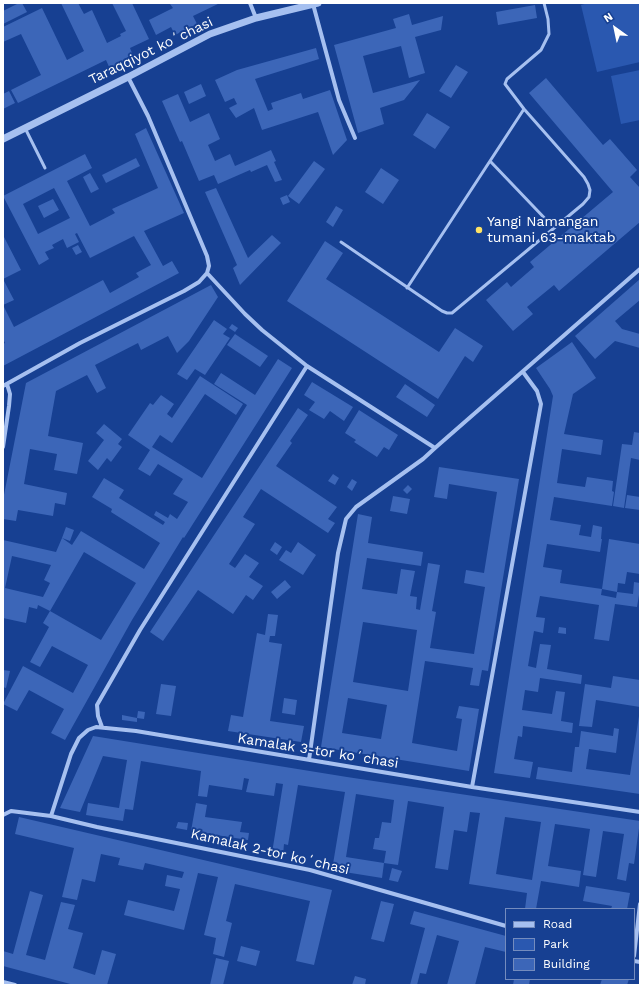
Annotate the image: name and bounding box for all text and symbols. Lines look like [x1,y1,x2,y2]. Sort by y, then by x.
north arrow [595,8,635,48]
text: N [601,10,615,25]
street label: Taraqqiyot koʻchasi [86,14,216,88]
place label: Yangi Namangan tumani 63-maktab [487,214,616,246]
marker: Yangi Namangan tumani 63-maktab [474,225,484,235]
street label: Kamalak 3-tor koʻchasi [236,730,400,772]
street label: Kamalak 2-tor koʻchasi [189,826,351,878]
legend [505,908,635,980]
text: Road [543,917,572,931]
text: Park [543,937,569,951]
text: Building [543,957,590,971]

